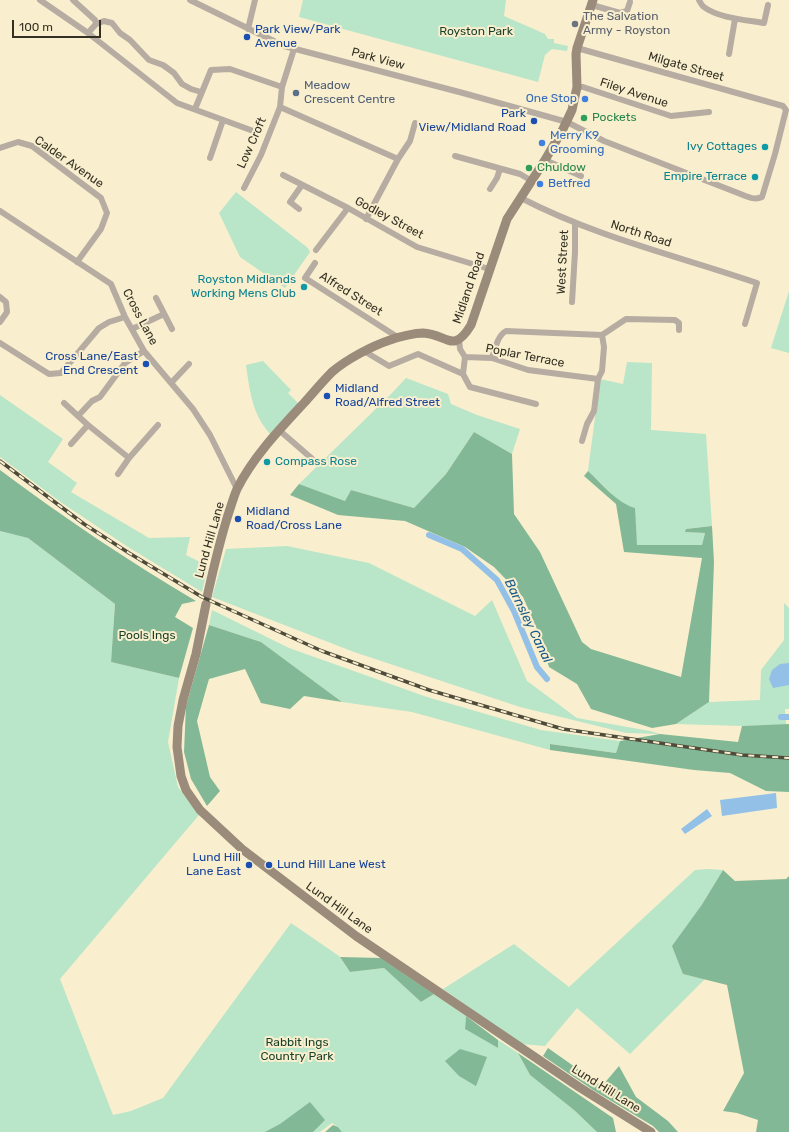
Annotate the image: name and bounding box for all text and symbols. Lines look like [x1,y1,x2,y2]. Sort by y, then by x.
place label: The Salvation Army - Royston [583,10,670,38]
scale bar [14,12,103,38]
marker: The Salvation Army - Royston [570,19,580,29]
text: 100 m [19,20,53,34]
place label: Park View/Park Avenue [255,23,341,51]
park label: Royston Park [439,25,513,39]
marker: Park View/Park Avenue [242,32,252,42]
street label: Park View [350,45,406,73]
street label: Milgate Street [646,49,726,85]
street label: Filey Avenue [598,75,670,111]
place label: Meadow Crescent Centre [304,79,395,107]
marker: Meadow Crescent Centre [291,88,301,98]
place label: One Stop [526,92,577,106]
marker: One Stop [580,94,590,104]
place label: Park View/Midland Road [418,107,526,135]
place label: Pockets [592,111,637,125]
marker: Pockets [579,113,589,123]
street label: Low Croft [234,115,270,171]
marker: Park View/Midland Road [529,116,539,126]
place label: Merry K9 Grooming [550,129,604,157]
street label: Calder Avenue [32,133,106,191]
marker: Merry K9 Grooming [537,138,547,148]
place label: Ivy Cottages [687,140,757,154]
marker: Ivy Cottages [760,142,770,152]
place label: Chuldow [537,161,586,175]
marker: Chuldow [524,163,534,173]
place label: Empire Terrace [663,170,747,184]
marker: Empire Terrace [750,172,760,182]
place label: Betfred [548,177,590,191]
marker: Betfred [535,179,545,189]
street label: Godley Street [352,194,426,242]
street label: North Road [609,217,673,251]
street label: West Street [554,229,572,295]
street label: Midland Road [450,250,488,326]
street label: Alfred Street [317,269,385,319]
place label: Royston Midlands Working Mens Club [191,273,296,301]
marker: Royston Midlands Working Mens Club [299,282,309,292]
street label: Cross Lane [119,286,161,348]
street label: Poplar Terrace [484,341,566,371]
place label: Cross Lane/East End Crescent [45,350,138,378]
marker: Cross Lane/East End Crescent [141,359,151,369]
place label: Midland Road/Alfred Street [335,382,440,410]
marker: Midland Road/Alfred Street [322,391,332,401]
place label: Compass Rose [275,455,357,469]
marker: Compass Rose [262,457,272,467]
street label: Lund Hill Lane [192,500,228,580]
place label: Midland Road/Cross Lane [246,505,342,533]
marker: Midland Road/Cross Lane [233,514,243,524]
water label: Barnsley Canal [501,577,555,665]
park label: Pools Ings [118,629,176,643]
place label: Lund Hill Lane East [186,851,241,879]
place label: Lund Hill Lane West [277,858,386,872]
marker: Lund Hill Lane East [244,860,254,870]
marker: Lund Hill Lane West [264,860,274,870]
street label: Lund Hill Lane [303,879,375,937]
park label: Rabbit Ings Country Park [260,1036,334,1064]
street label: Lund Hill Lane [569,1062,643,1116]

